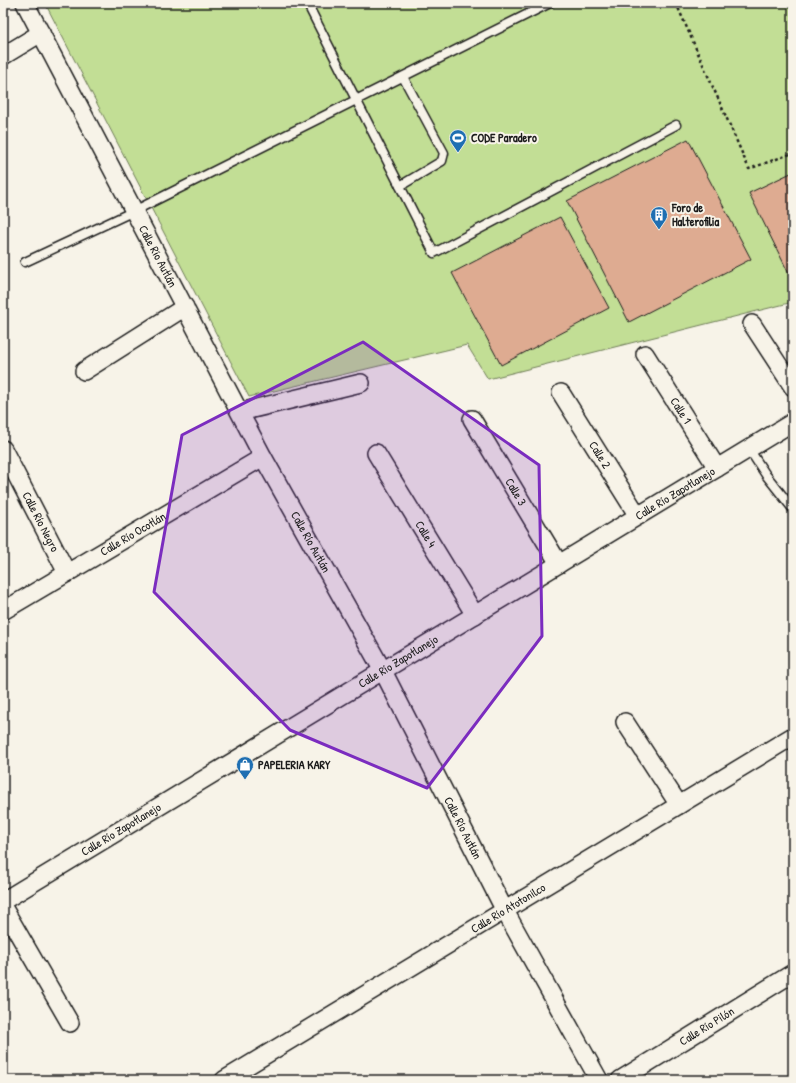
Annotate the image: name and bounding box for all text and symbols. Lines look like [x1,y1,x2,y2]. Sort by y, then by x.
sports icon: CODE Paradero [448,128,468,153]
place label: CODE Paradero [471,129,537,146]
place label: Foro de Halterofilia [671,199,720,230]
building icon: Foro de Halterofilia [649,205,669,230]
street label: Calle Río Autlán [135,222,182,290]
street label: Calle 1 [666,394,696,427]
street label: Calle 2 [585,438,615,472]
street label: Calle Río Zapotlanejo [632,462,718,524]
street label: Calle 3 [501,475,531,509]
street label: Calle Río Negro [18,489,64,555]
street label: Calle Río Ocotlán [97,508,169,560]
street label: Calle Río Autlán [287,508,335,576]
street label: Calle 4 [411,517,441,551]
street label: Calle Río Zapotlanejo [355,630,441,692]
shop icon: PAPELERIA KARY [235,755,255,780]
place label: PAPELERIA KARY [258,756,331,773]
street label: Calle Río Autlán [440,794,486,862]
street label: Calle Río Zapotlanejo [78,798,164,860]
street label: Calle Río Atotonilco [467,879,549,937]
street label: Calle Río Pilón [676,1002,737,1049]

